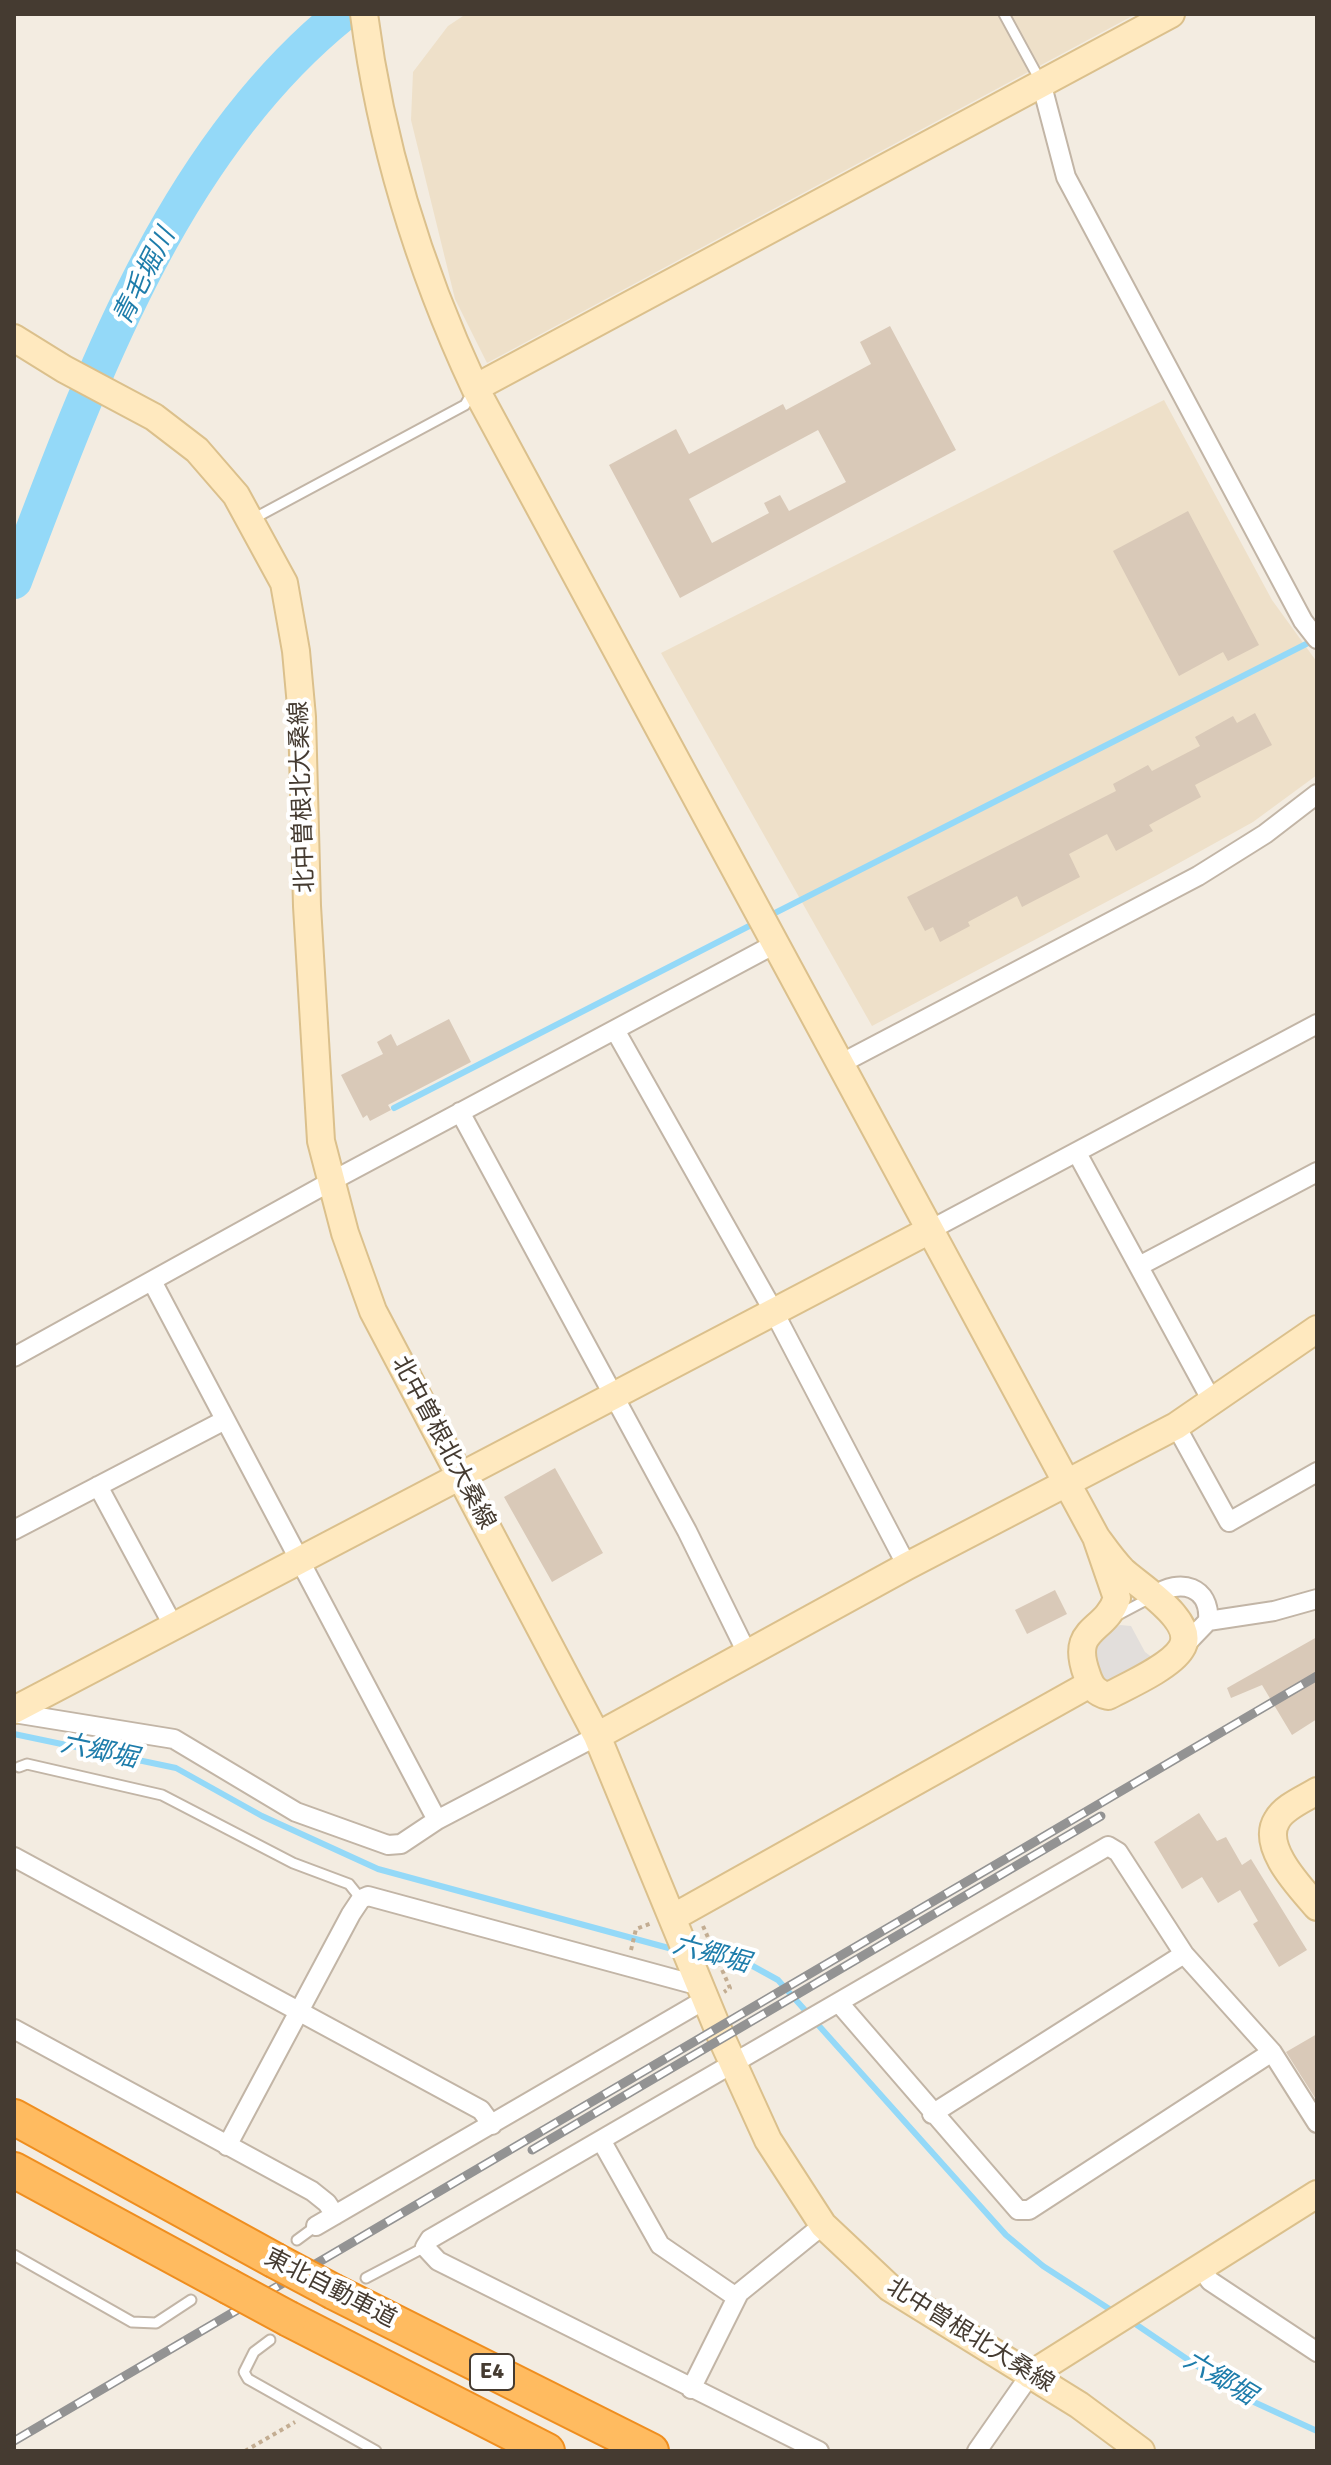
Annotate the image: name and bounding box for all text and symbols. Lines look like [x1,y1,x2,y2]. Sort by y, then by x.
water label: 青毛堀川 [107,224,183,330]
street label: 北中曽根北大桑線 [285,701,321,893]
street label: 北中曽根北大桑線 [385,1351,501,1535]
water label: 六郷堀 [58,1729,140,1775]
water label: 六郷堀 [669,1930,753,1980]
street label: 東北自動車道 [259,2243,401,2335]
street label: 北中曽根北大桑線 [881,2273,1059,2399]
water label: 六郷堀 [1178,2346,1260,2412]
road number: E4 [470,2354,514,2390]

